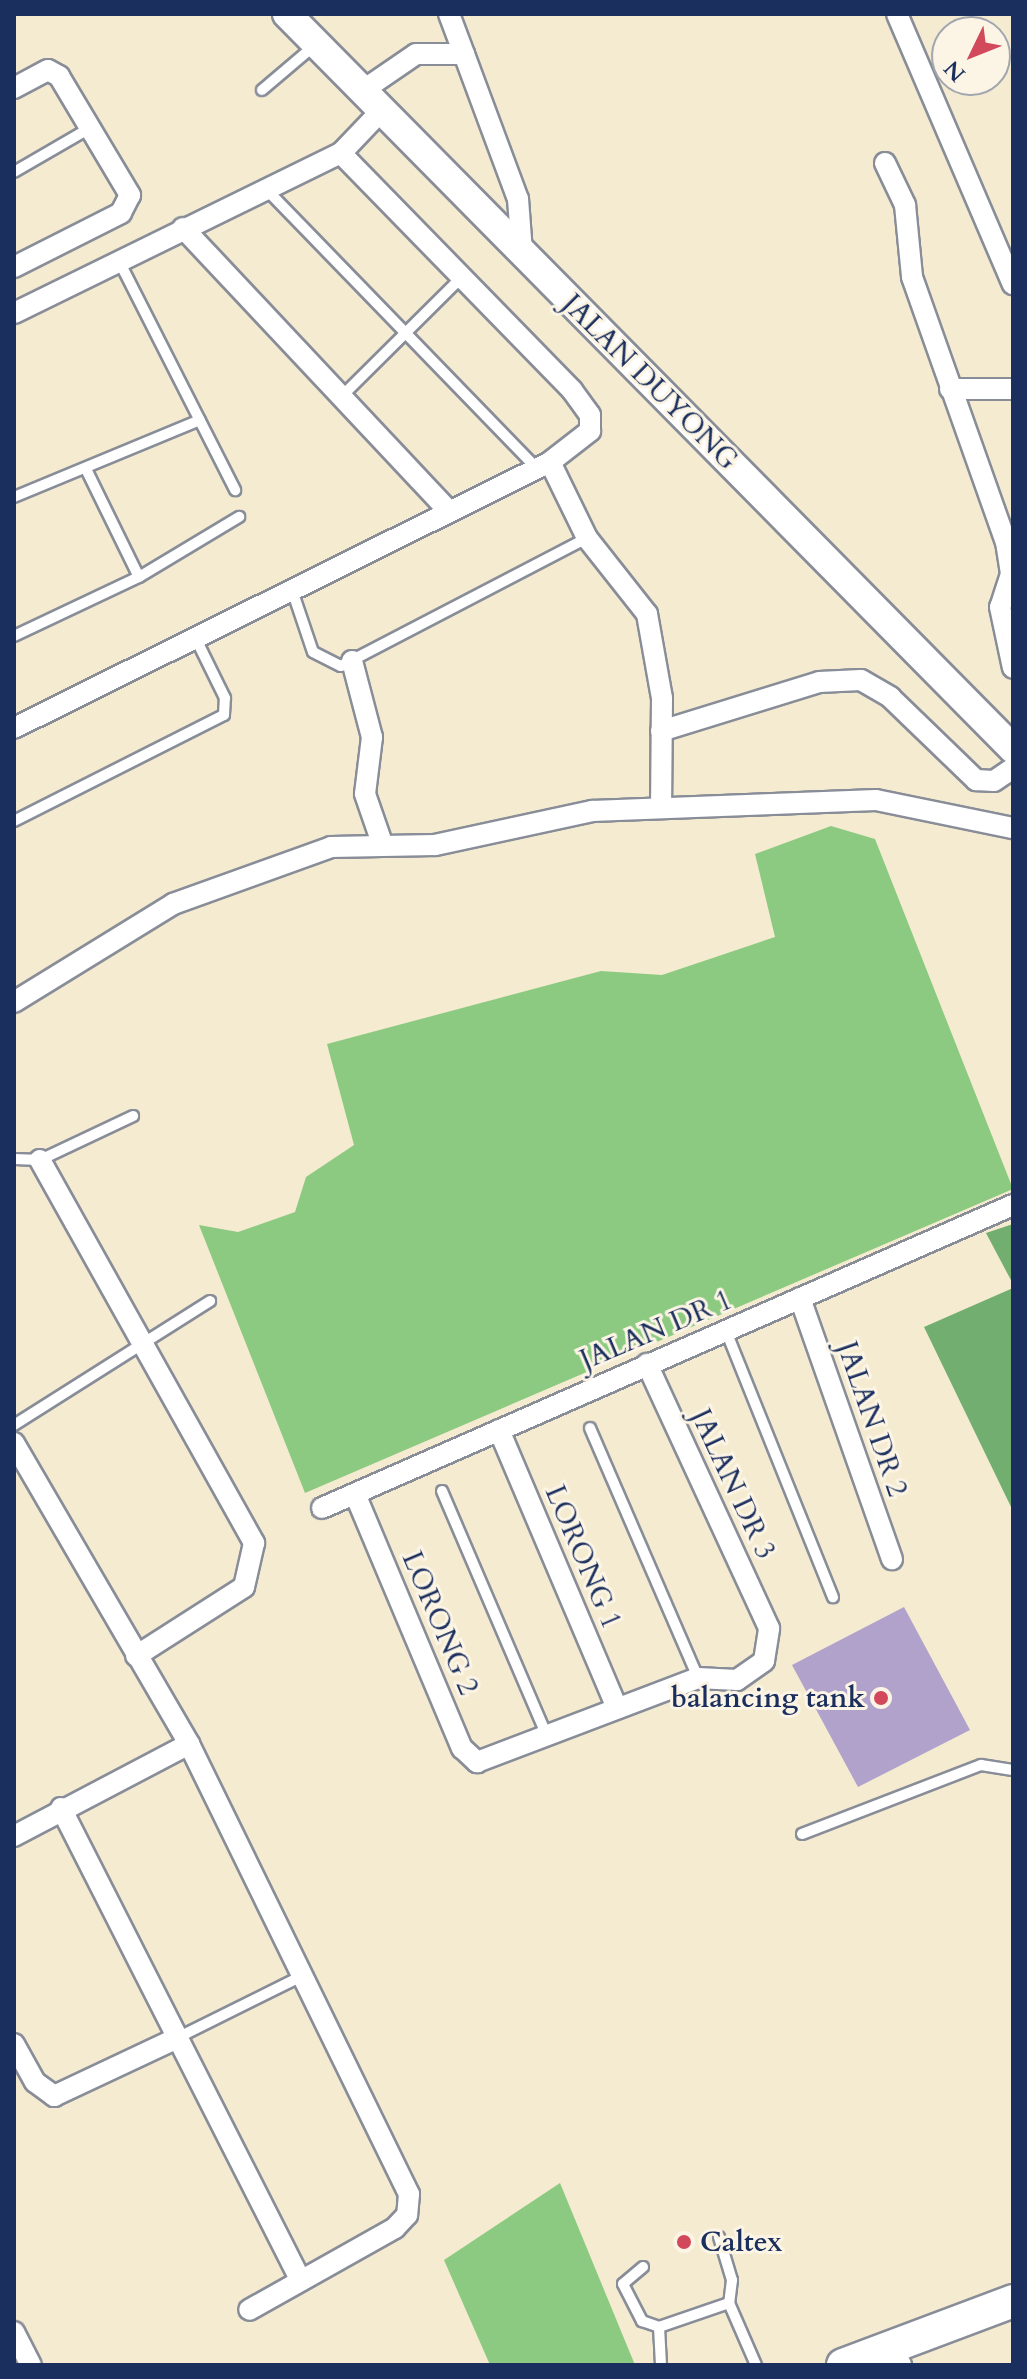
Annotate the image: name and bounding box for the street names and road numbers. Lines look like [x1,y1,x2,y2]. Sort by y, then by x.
street label: JALAN DUYONG [555,287,745,477]
street label: JALAN DR 1 [575,1283,737,1377]
street label: JALAN DR 2 [830,1337,914,1501]
street label: JALAN DR 3 [684,1404,782,1564]
street label: LORONG 1 [538,1480,628,1634]
street label: LORONG 2 [395,1546,485,1700]

